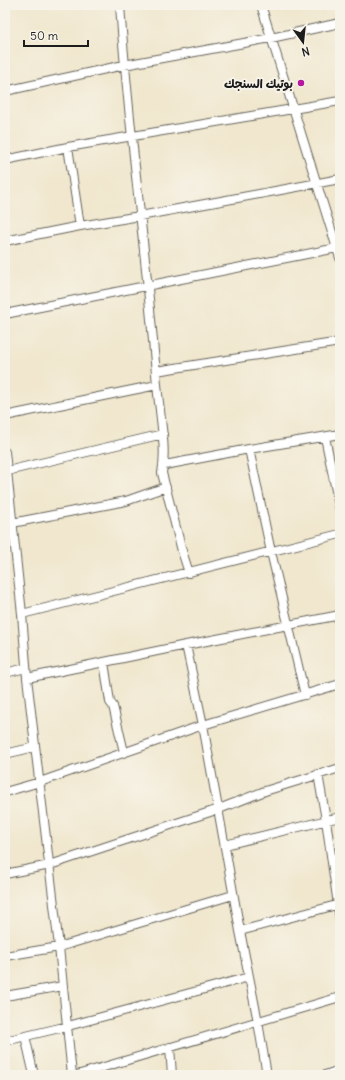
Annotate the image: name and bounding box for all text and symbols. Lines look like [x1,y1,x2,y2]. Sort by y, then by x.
scale bar [24,22,88,48]
north arrow [283,22,323,62]
text: 50 m [30,28,59,43]
text: N [300,44,311,59]
place label: بوتيك السنجك [224,76,293,92]
marker: بوتيك السنجك [296,78,306,88]

